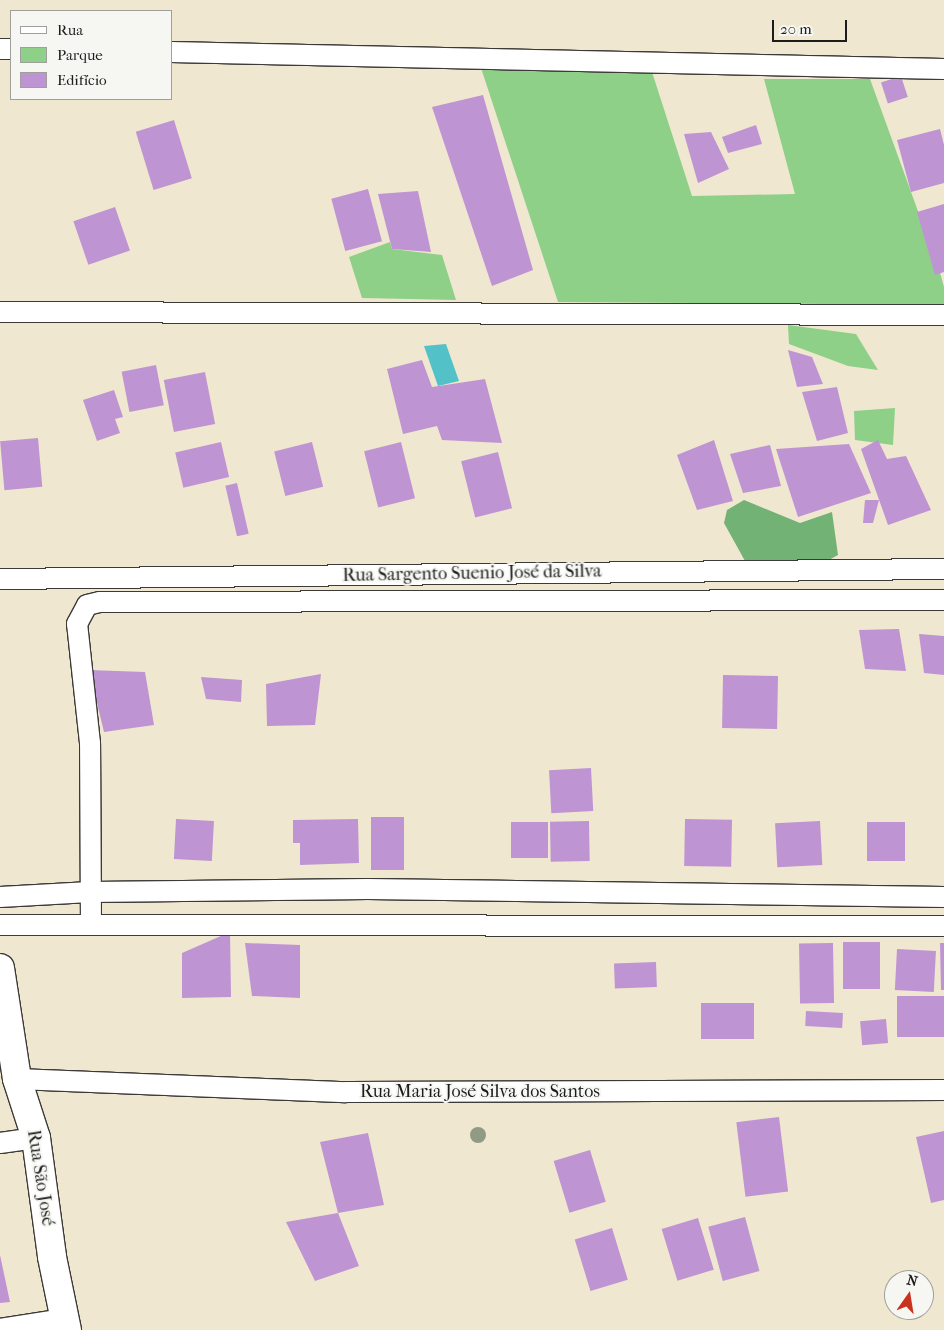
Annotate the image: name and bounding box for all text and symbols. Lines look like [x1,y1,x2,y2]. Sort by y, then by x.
legend [10,10,172,100]
scale bar [774,10,849,42]
text: 20 m [780,20,812,38]
text: Rua [57,21,83,39]
text: Parque [57,46,103,64]
text: Edifício [57,71,107,89]
street label: Rua Sargento Suenio José da Silva [342,561,602,587]
street label: Rua Maria José Silva dos Santos [360,1081,600,1103]
street label: Rua São José [22,1128,58,1228]
north arrow [884,1270,934,1320]
text: N [905,1271,919,1290]

